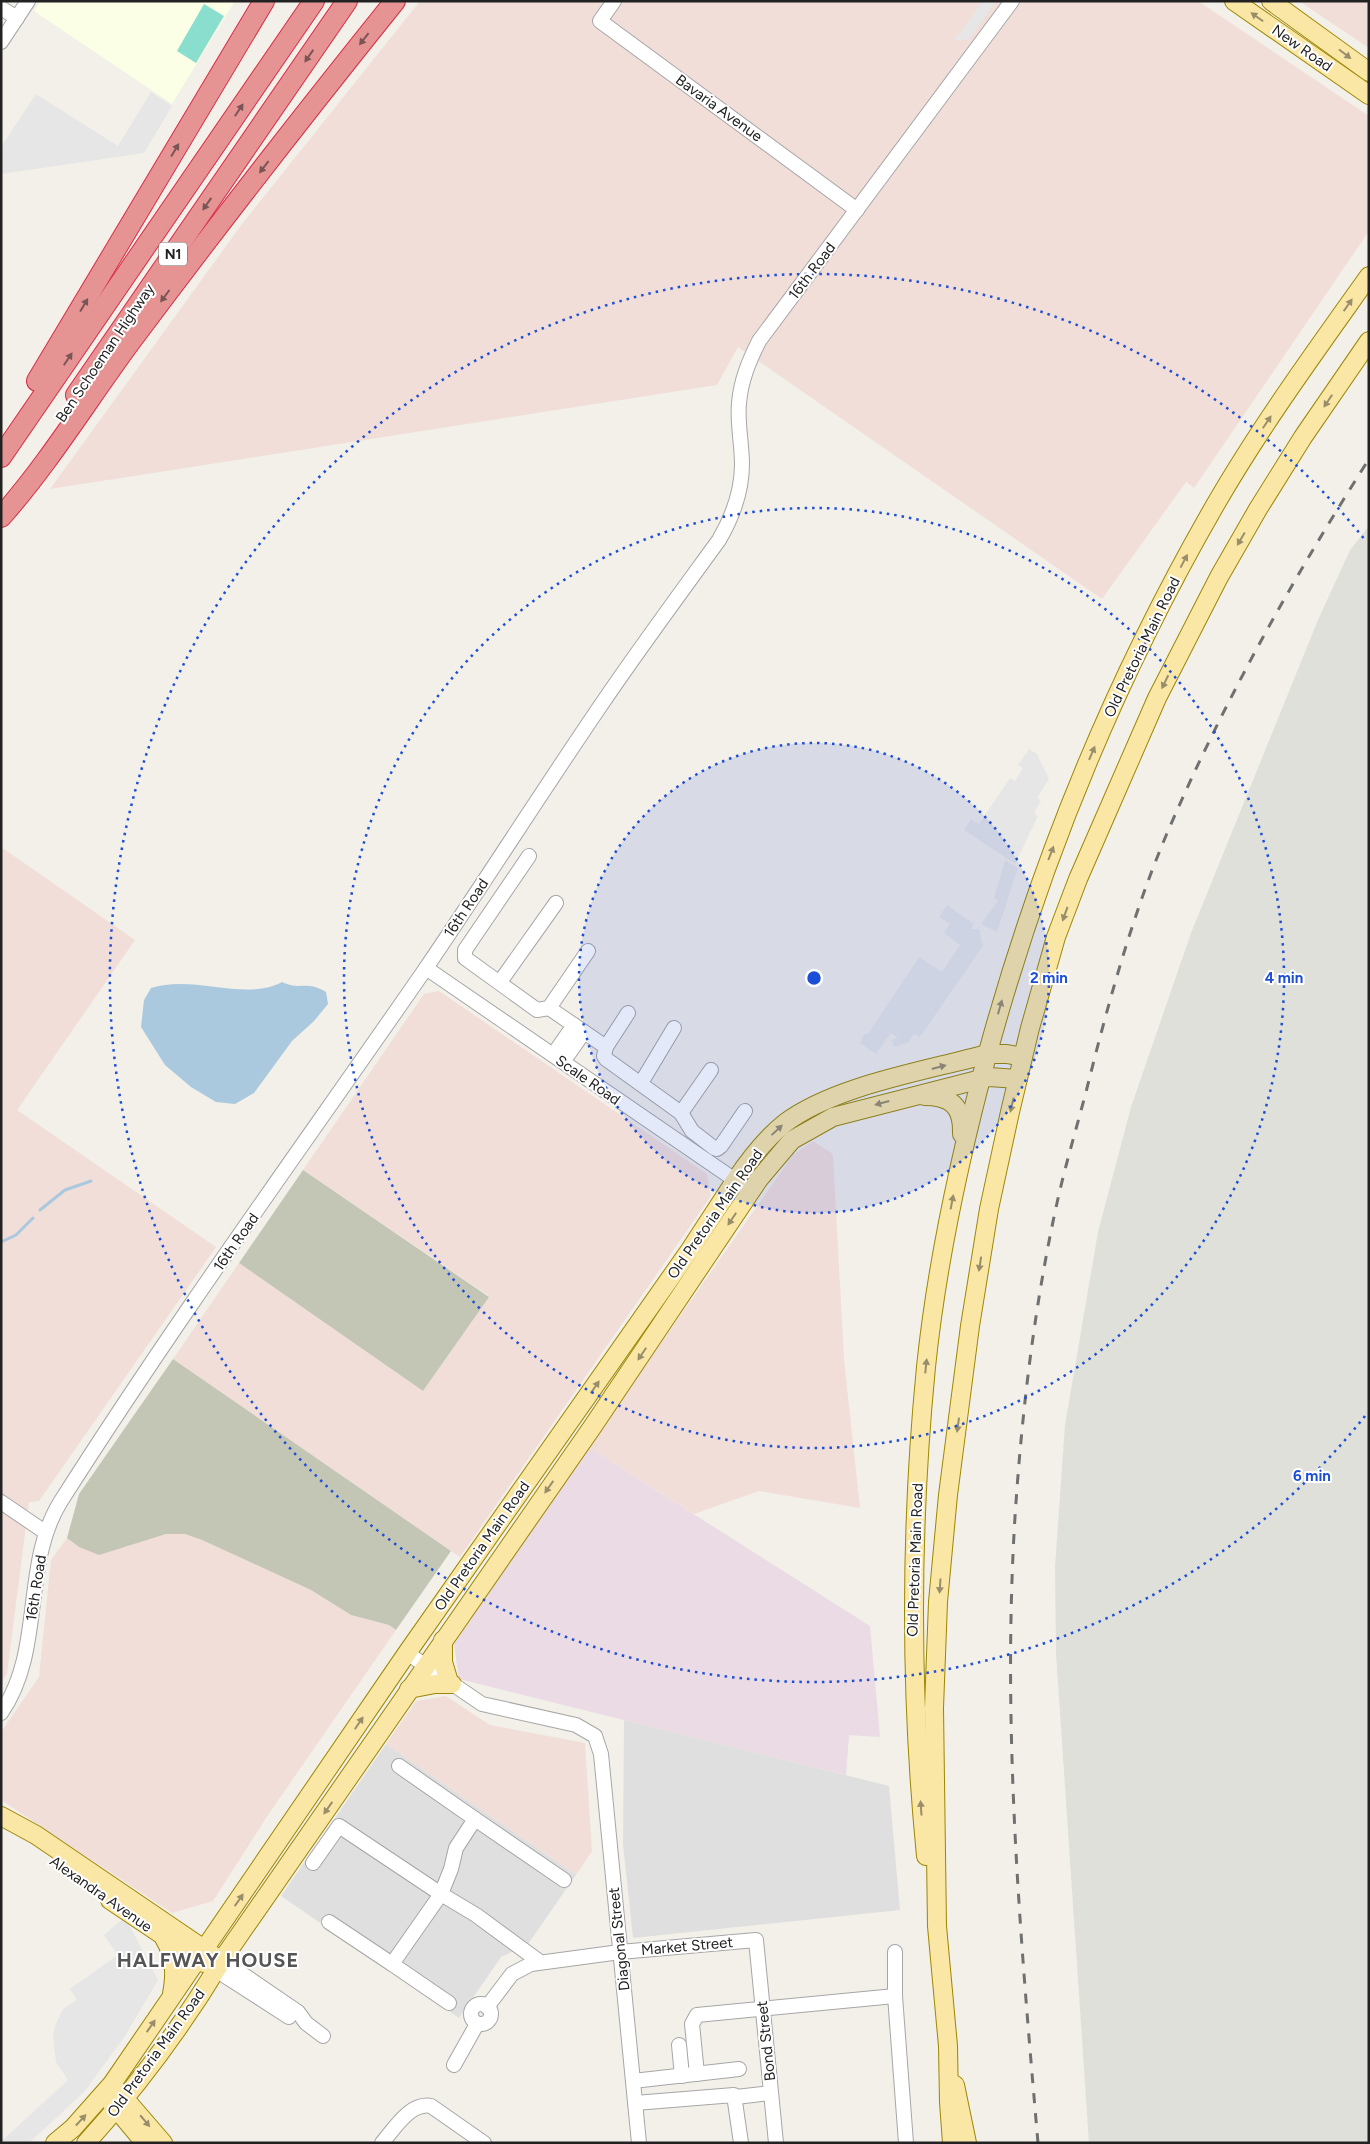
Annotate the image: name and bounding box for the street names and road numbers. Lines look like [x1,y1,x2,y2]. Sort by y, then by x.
street label: New Road [1268,21,1336,75]
street label: Bavaria Avenue [672,71,766,145]
street label: 16th Road [785,239,839,303]
road number: N1 [159,242,187,266]
street label: Ben Schoeman Highway [52,280,158,426]
street label: Old Pretoria Main Road [1100,574,1184,720]
street label: 16th Road [440,875,492,941]
street label: Scale Road [552,1051,624,1109]
street label: Old Pretoria Main Road [663,1146,767,1282]
street label: 16th Road [209,1209,263,1275]
street label: Old Pretoria Main Road [430,1478,534,1614]
street label: Old Pretoria Main Road [903,1483,927,1637]
street label: 16th Road [22,1554,50,1622]
street label: Alexandra Avenue [46,1852,156,1936]
street label: Diagonal Street [605,1886,633,1992]
street label: Market Street [640,1933,734,1959]
street label: Old Pretoria Main Road [103,1985,209,2121]
street label: Bond Street [753,2000,779,2082]

